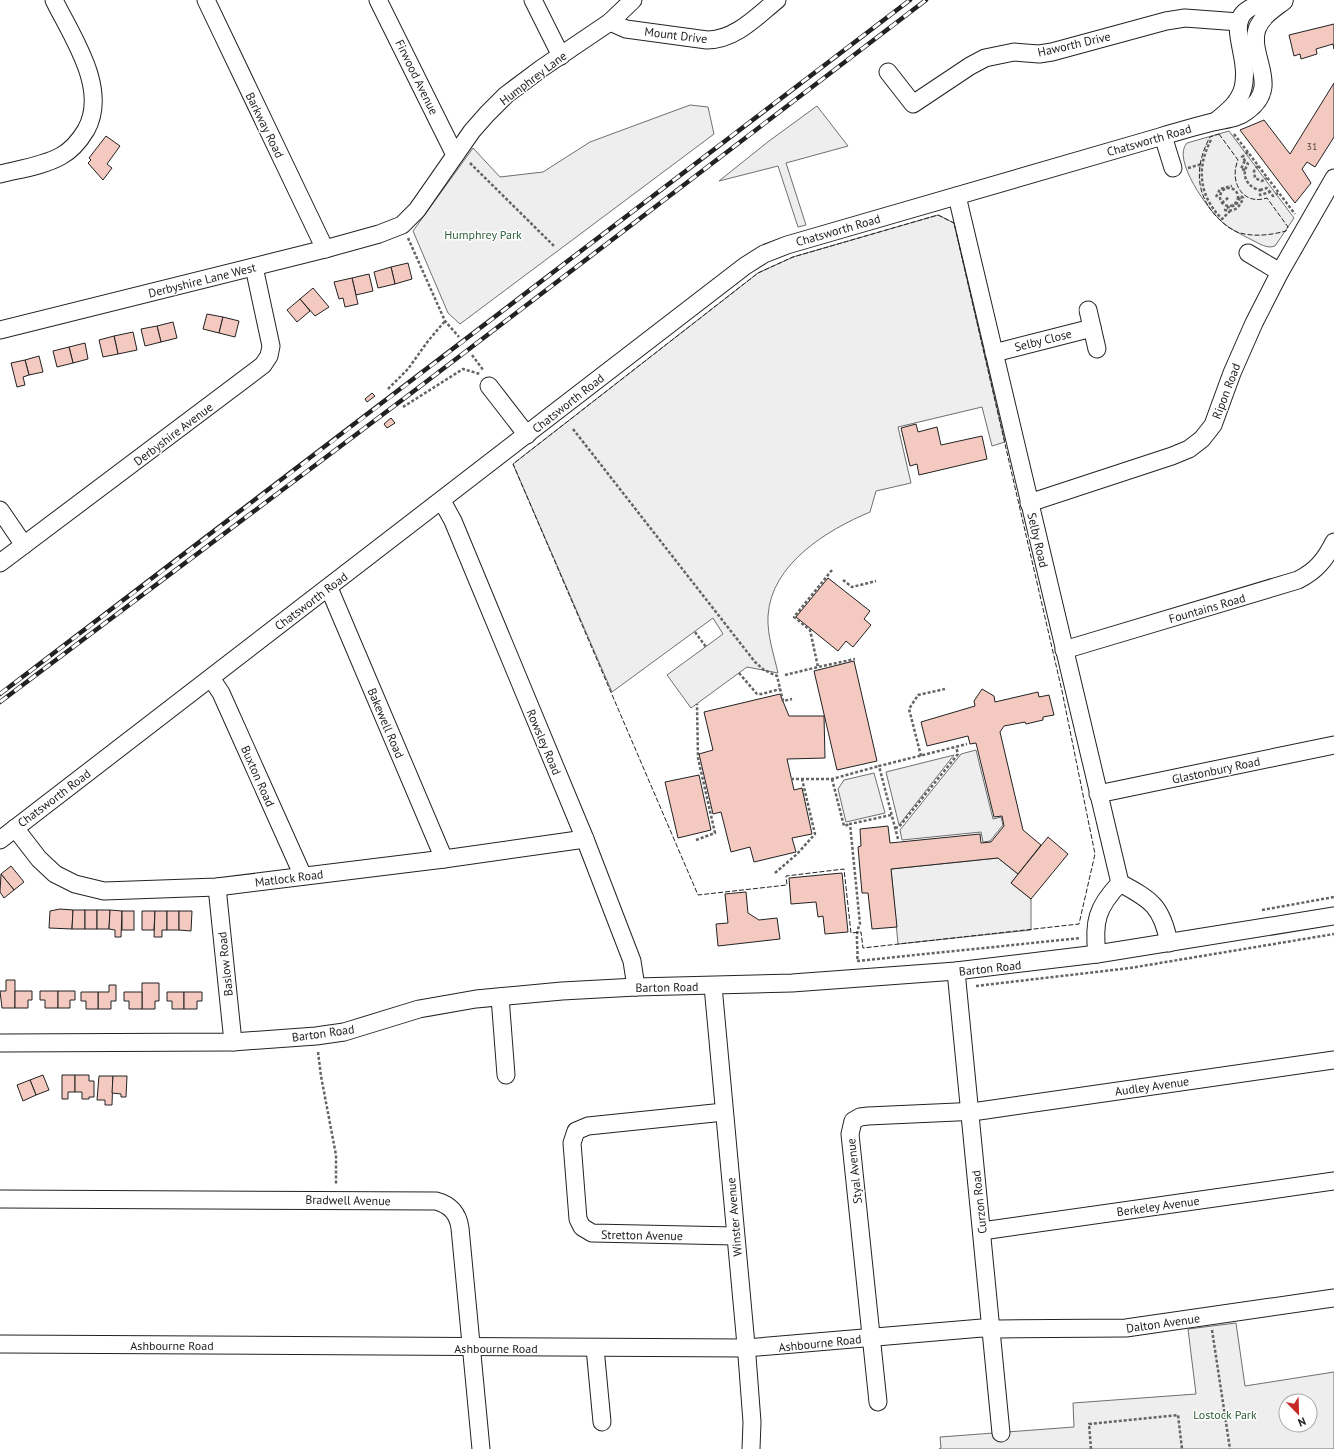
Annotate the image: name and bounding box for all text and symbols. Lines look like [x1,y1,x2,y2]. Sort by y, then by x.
street label: Mount Drive [644,24,708,46]
street label: Haworth Drive [1036,28,1112,60]
street label: Firwood Avenue [392,37,442,117]
street label: Humphrey Lane [496,48,570,108]
street label: Barkway Road [243,90,287,160]
street label: Chatsworth Road [1105,121,1193,159]
house number: 31 [1307,140,1317,153]
street label: Chatsworth Road [794,211,882,249]
park label: Humphrey Park [444,227,522,242]
street label: Derbyshire Lane West [147,259,257,301]
street label: Selby Close [1013,326,1073,354]
street label: Ripon Road [1209,361,1243,421]
street label: Chatsworth Road [529,370,607,436]
street label: Derbyshire Avenue [130,399,216,469]
street label: Selby Road [1024,511,1052,569]
street label: Chatsworth Road [272,569,350,633]
street label: Fountains Road [1167,590,1247,626]
street label: Bakewell Road [364,686,408,760]
street label: Rowsley Road [523,707,565,777]
street label: Buxton Road [238,743,278,809]
street label: Glastonbury Road [1171,753,1261,787]
street label: Chatsworth Road [15,766,93,830]
street label: Matlock Road [254,866,324,890]
street label: Baslow Road [214,931,236,997]
street label: Barton Road [958,957,1022,979]
street label: Barton Road [635,979,699,995]
street label: Barton Road [291,1021,355,1045]
street label: Audley Avenue [1114,1073,1190,1099]
street label: Styal Avenue [843,1137,865,1205]
street label: Curzon Road [968,1169,990,1235]
street label: Winster Avenue [723,1177,745,1257]
street label: Bradwell Avenue [305,1192,391,1208]
street label: Berkeley Avenue [1116,1193,1200,1219]
street label: Stretton Avenue [601,1227,683,1243]
street label: Dalton Avenue [1125,1310,1201,1336]
street label: Ashbourne Road [778,1331,862,1355]
street label: Ashbourne Road [130,1338,214,1353]
street label: Ashbourne Road [454,1341,538,1356]
north arrow [1278,1393,1318,1433]
park label: Lostock Park [1193,1407,1257,1422]
text: N [1296,1414,1308,1430]

